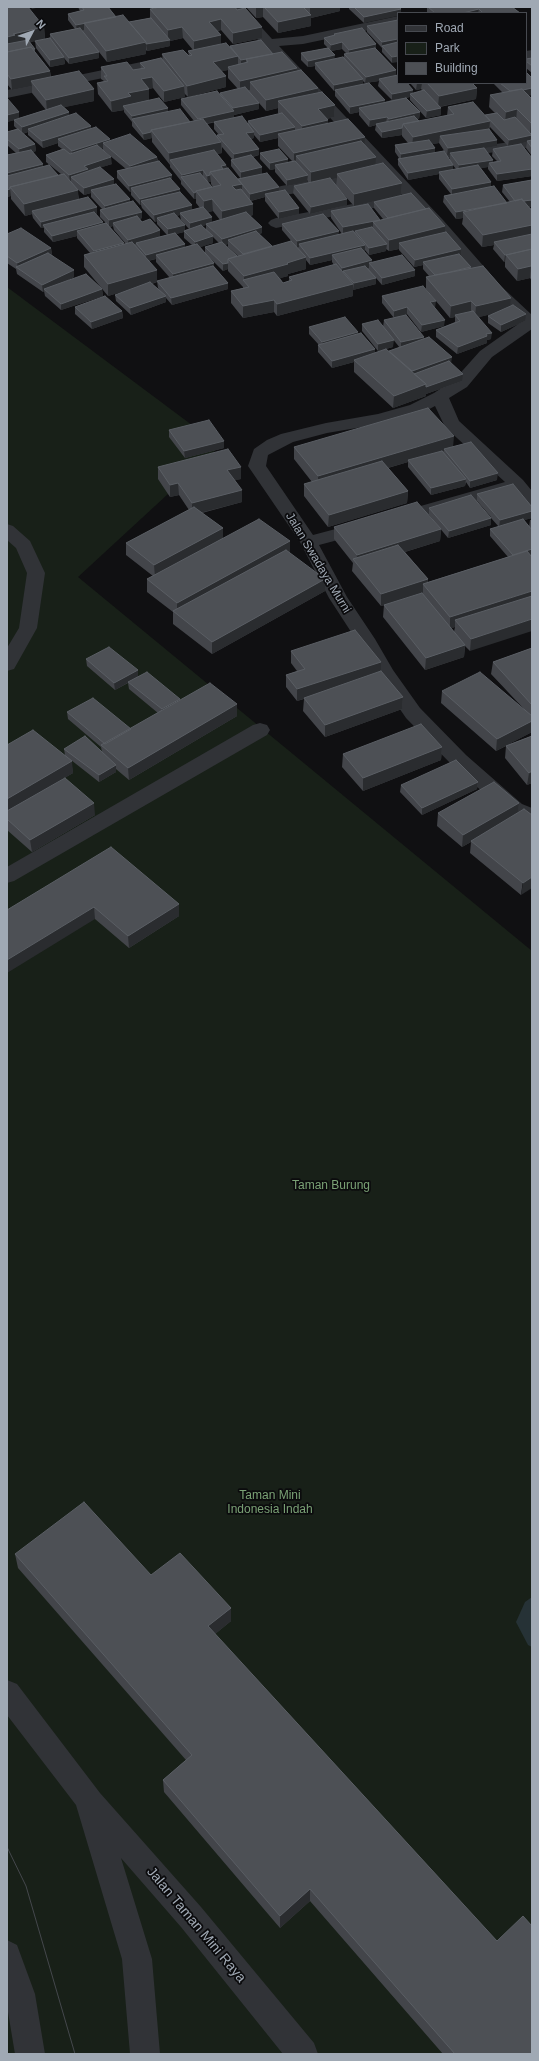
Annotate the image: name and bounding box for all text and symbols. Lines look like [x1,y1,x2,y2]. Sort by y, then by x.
north arrow [12,12,52,52]
legend [397,12,527,84]
text: N [34,17,48,31]
text: Road [435,21,464,35]
text: Park [435,41,460,55]
text: Building [435,61,478,75]
street label: Jalan Swadaya Murni [282,510,354,616]
park label: Taman Burung [292,1179,370,1193]
park label: Taman Mini Indonesia Indah [227,1489,313,1517]
street label: Jalan Taman Mini Raya [143,1864,249,1986]

